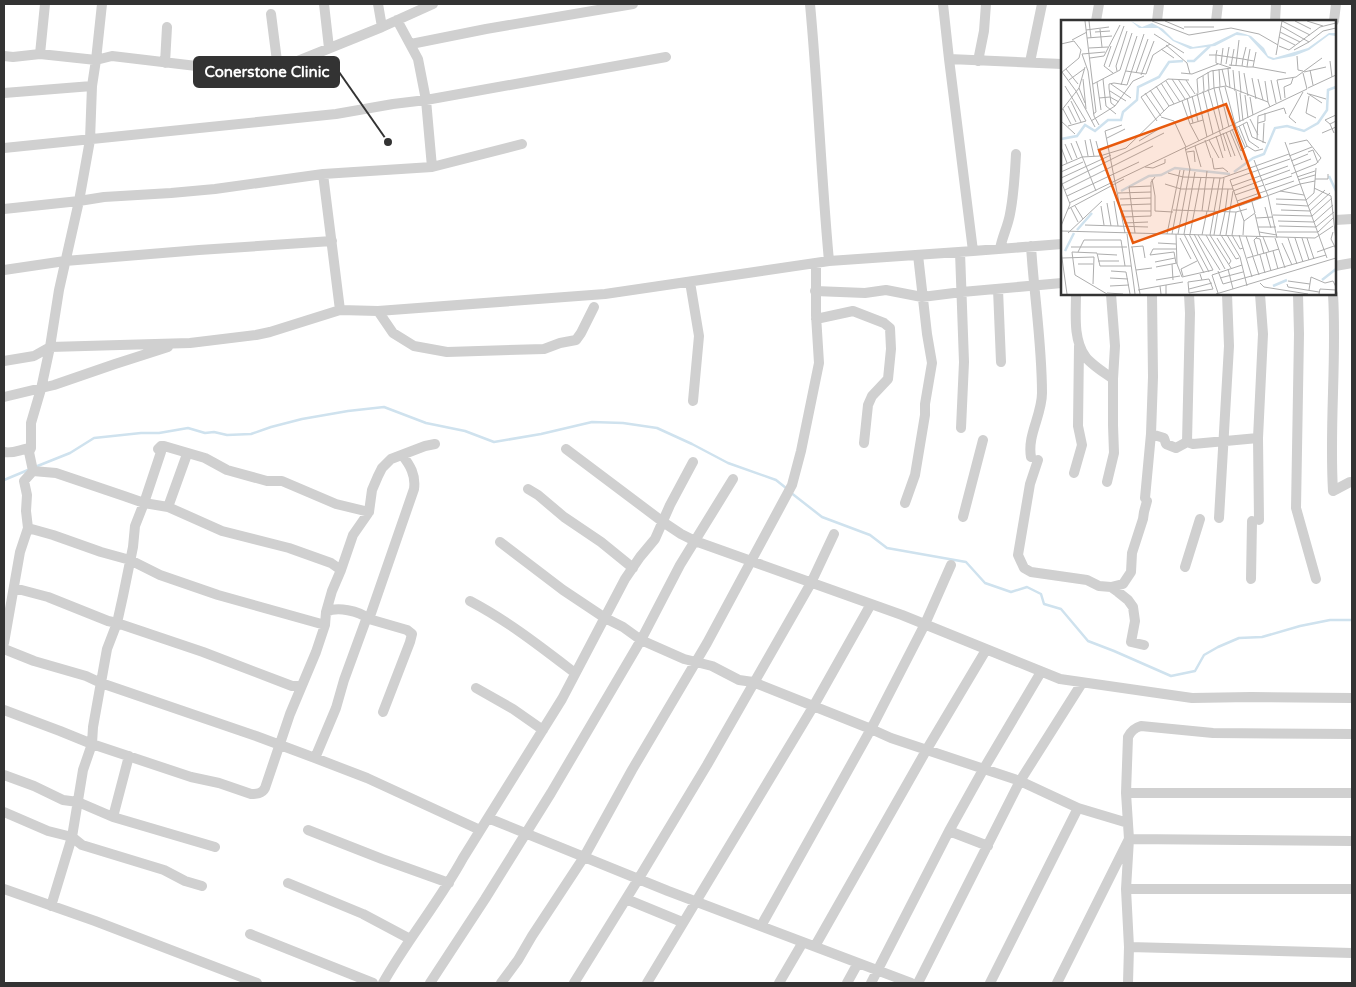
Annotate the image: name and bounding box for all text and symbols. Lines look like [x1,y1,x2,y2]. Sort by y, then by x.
inset map [1061,20,1336,295]
callout: Conerstone Clinic [194,57,339,87]
text: Conerstone Clinic [205,63,329,81]

